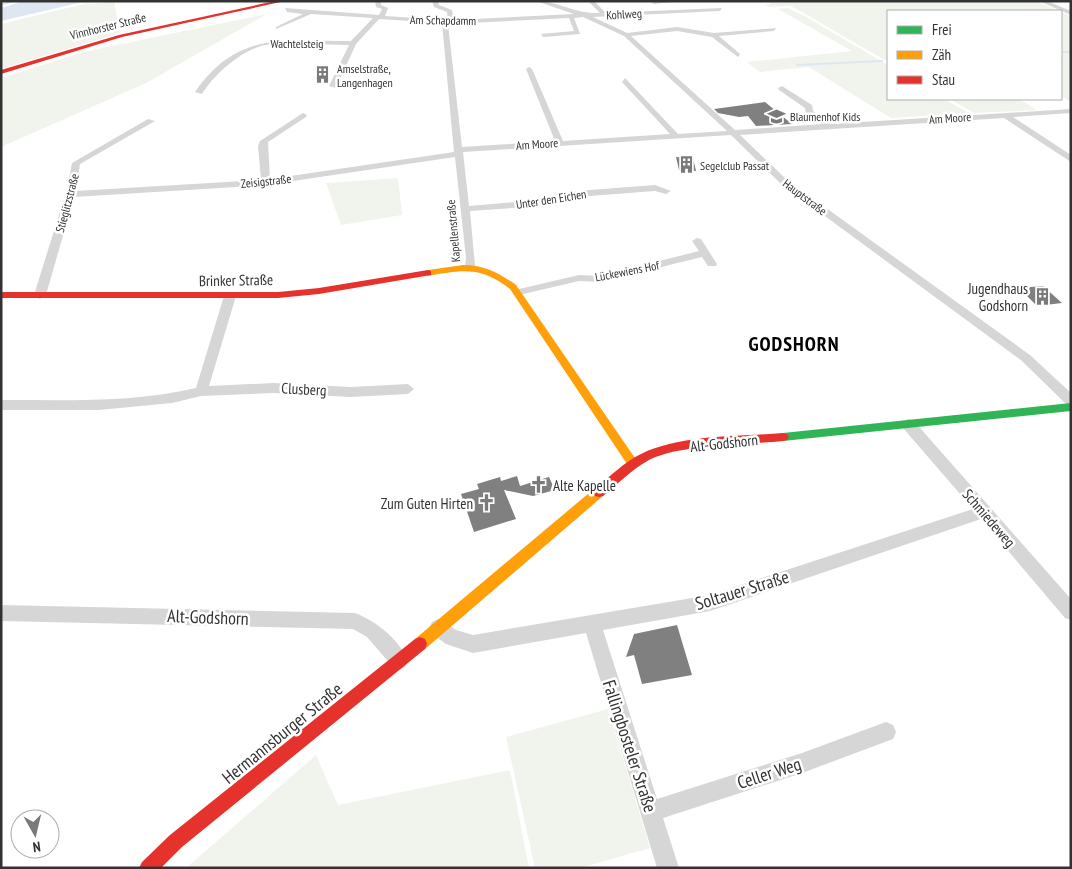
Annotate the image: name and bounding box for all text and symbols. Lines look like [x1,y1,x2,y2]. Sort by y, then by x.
street label: Kohlweg [606,6,642,22]
street label: Vinnhorster Straße [67,9,148,43]
legend [887,10,1062,100]
street label: Am Schapdamm [410,12,476,28]
text: Frei [932,20,952,39]
street label: Wachtelsteig [271,36,323,51]
text: Zäh [932,45,951,64]
place label: Amselstraße, Langenhagen [337,61,393,90]
building icon: Amselstraße, Langenhagen [313,65,333,85]
text: Stau [932,70,955,89]
school or university icon: Blaumenhof Kids [766,106,786,126]
place label: Blaumenhof Kids [790,109,860,124]
street label: Am Moore [928,109,972,127]
street label: Am Moore [515,135,559,153]
building icon: Segelclub Passat [676,155,696,175]
place label: Segelclub Passat [700,158,770,173]
street label: Zeisigstraße [240,171,292,191]
street label: Stieglitzstraße [52,172,82,234]
street label: Hauptstraße [780,176,830,218]
street label: Unter den Eichen [515,186,587,212]
street label: Kapellenstraße [443,199,463,263]
street label: Lückewiens Hof [594,257,661,285]
street label: Brinker Straße [199,270,273,290]
place label: Jugendhaus Godshorn [967,279,1028,315]
building icon: Jugendhaus Godshorn [1032,287,1052,307]
district label: GODSHORN [748,331,840,357]
street label: Clusberg [281,378,327,400]
street label: Alt-Godshorn [689,430,759,456]
church icon: Alte Kapelle [529,475,549,495]
place label: Alte Kapelle [553,476,616,495]
street label: Schmiedeweg [958,485,1020,551]
church icon: Zum Guten Hirten [477,493,497,513]
place label: Zum Guten Hirten [381,494,473,513]
street label: Soltauer Straße [692,565,792,615]
street label: Alt-Godshorn [167,604,249,630]
street label: Hermannsburger Straße [217,677,347,789]
street label: Fallingbosteler Straße [598,677,662,815]
street label: Celler Weg [734,752,804,794]
north arrow [10,809,60,859]
text: N [32,837,42,856]

